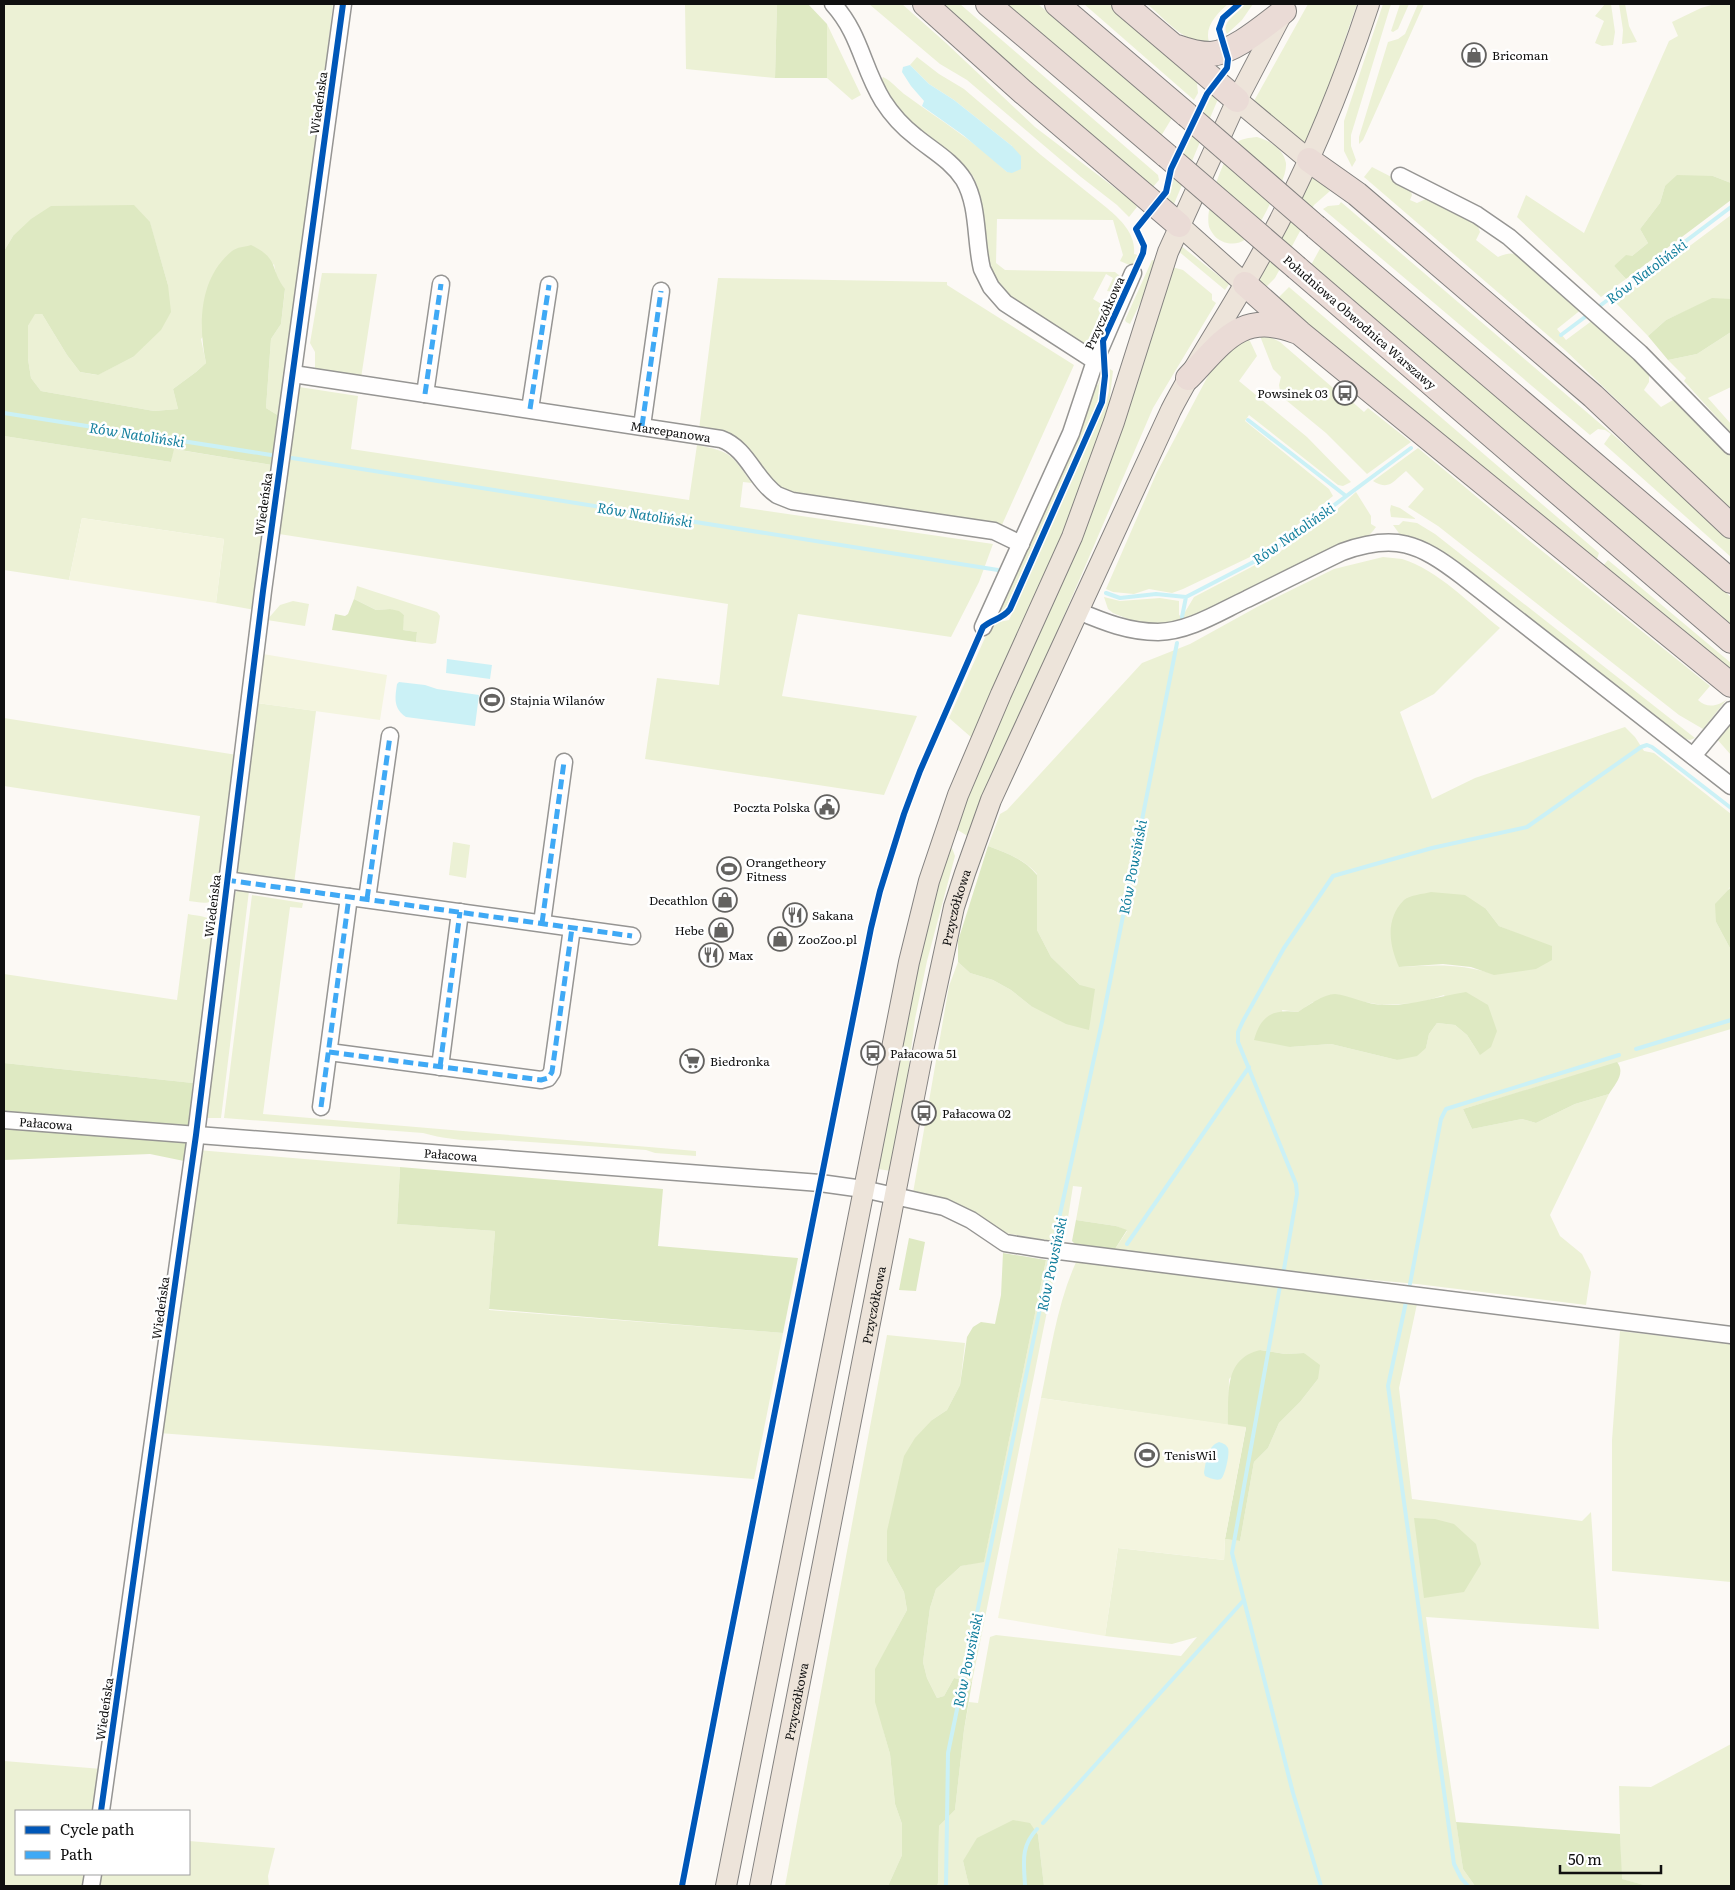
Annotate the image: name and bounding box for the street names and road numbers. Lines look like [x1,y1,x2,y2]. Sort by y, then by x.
street label: Wiedeńska [305,70,331,136]
street label: Południowa Obwodnica Warszawy [1280,250,1441,394]
street label: Przyczółkowa [1080,273,1128,353]
street label: Marcepanowa [629,416,713,446]
street label: Wiedeńska [250,471,276,537]
street label: Przyczółkowa [937,866,975,948]
street label: Wiedeńska [199,873,225,939]
street label: Pałacowa [18,1112,74,1134]
street label: Pałacowa [423,1143,479,1166]
street label: Przyczółkowa [857,1264,890,1345]
street label: Wiedeńska [147,1275,173,1341]
street label: Przyczółkowa [780,1661,813,1742]
street label: Wiedeńska [91,1676,117,1742]

